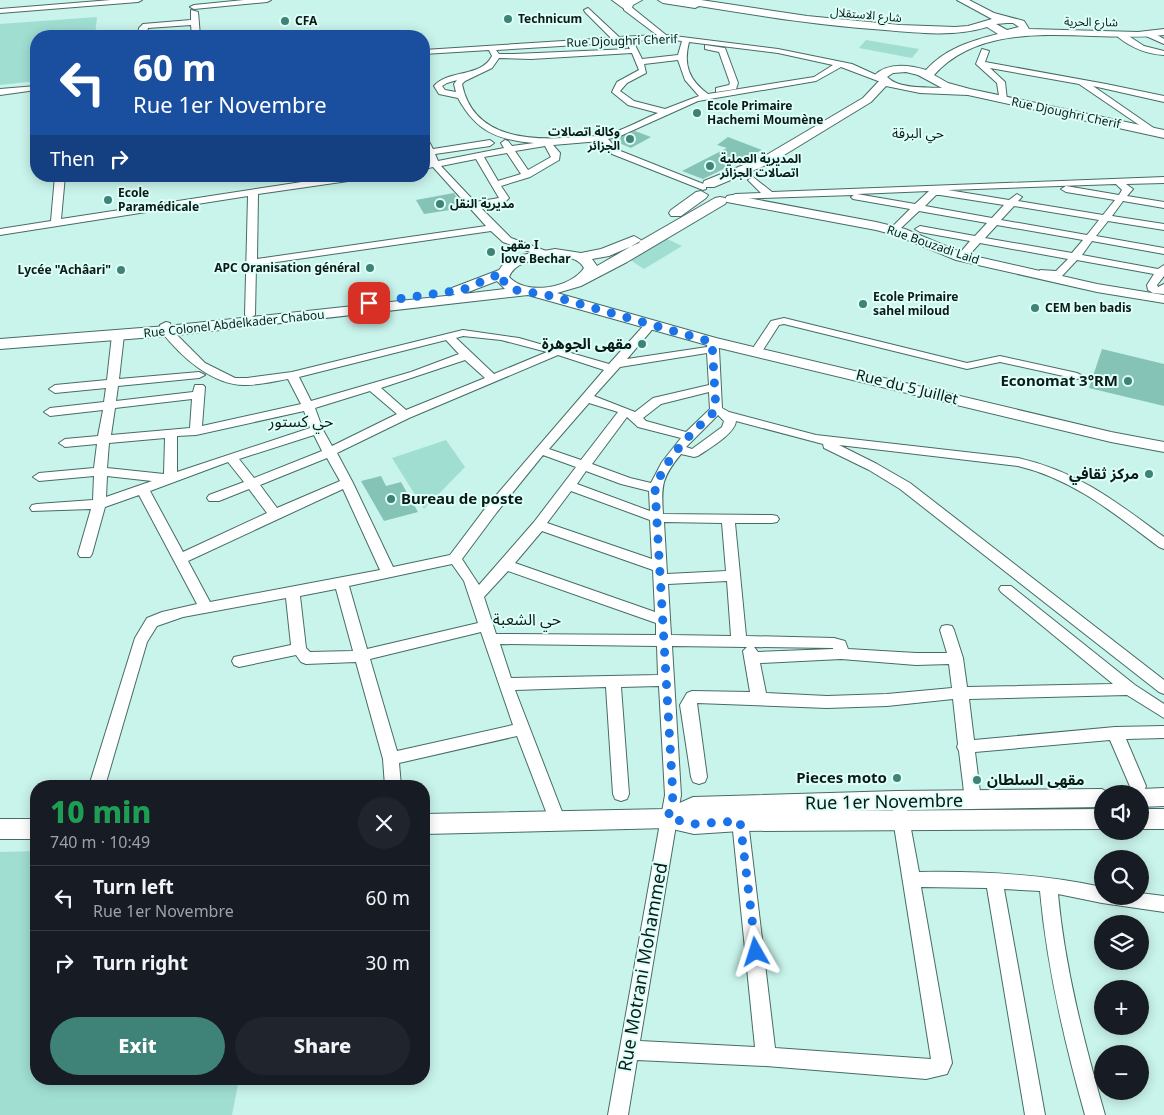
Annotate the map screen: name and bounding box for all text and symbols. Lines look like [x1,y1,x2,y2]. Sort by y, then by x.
street label: شارع الاستقلال [830,3,902,27]
place label: Technicum [518,10,582,27]
place label: CFA [295,12,318,29]
marker: Technicum [502,13,514,25]
street label: شارع الحرية [1064,13,1118,31]
marker: CFA [279,15,291,27]
street label: Rue Djoughri Cherif [566,30,679,51]
text: 60 m [133,44,216,91]
icon: left [50,50,115,115]
text: Rue 1er Novembre [133,89,327,119]
street label: Rue Djoughri Cherif [1010,93,1123,133]
place label: Ecole Primaire Hachemi Moumène [707,97,823,128]
marker: Ecole Primaire Hachemi Moumène [691,107,703,119]
place label: وكالة اتصالات الجزائر [548,123,620,154]
district label: حي البرقة [892,123,944,144]
marker: وكالة اتصالات الجزائر [624,133,636,145]
icon: right [105,145,133,173]
text: Then [50,146,95,172]
place label: المديرية العملية اتصالات الجزائر [719,150,801,181]
marker: المديرية العملية اتصالات الجزائر [704,160,716,172]
place label: Ecole Paramédicale [118,184,199,215]
marker: Ecole Paramédicale [102,194,114,206]
place label: مديرية النقل [450,195,515,212]
marker: مديرية النقل [434,198,446,210]
street label: Rue Bouzadi Laid [885,221,982,268]
place label: مقهى I love Bechar [501,236,571,267]
marker: مقهى I love Bechar [485,246,497,258]
place label: APC Oranisation général [214,259,360,276]
place label: Lycée "Achâari" [18,261,111,278]
marker: APC Oranisation général [364,262,376,274]
marker: Lycée "Achâari" [115,264,127,276]
pin [348,282,390,324]
place label: Ecole Primaire sahel miloud [873,288,958,319]
icon: arrive [355,289,383,317]
marker: Ecole Primaire sahel miloud [857,298,869,310]
place label: CEM ben badis [1045,299,1132,316]
marker: CEM ben badis [1029,302,1041,314]
street label: Rue Colonel Abdelkader Chabou [143,306,325,341]
place label: مقهى الجوهرة [542,333,632,353]
marker: مقهى الجوهرة [636,338,648,350]
street label: Rue du 5 Juillet [854,364,961,409]
place label: Economat 3°RM [1000,370,1118,390]
marker: Economat 3°RM [1122,375,1134,387]
district label: حي كستور [268,410,333,434]
place label: مركز ثقافي [1069,463,1139,485]
marker: مركز ثقافي [1143,468,1155,480]
place label: Bureau de poste [401,488,523,508]
marker: Bureau de poste [385,493,397,505]
district label: حي الشعبة [493,608,561,632]
place label: Pieces moto [796,767,887,787]
place label: مقهى السلطان [987,769,1084,789]
marker: Pieces moto [891,772,903,784]
marker: مقهى السلطان [971,774,983,786]
map controls [1094,785,1149,1100]
button: sound [1094,785,1149,840]
street label: Rue 1er Novembre [805,788,963,814]
text: 10 min [50,791,151,832]
button: close [358,797,410,849]
text: 740 m · 10:49 [50,831,150,853]
button: search [1094,850,1149,905]
street label: Rue Motrani Mohammed [612,860,672,1073]
text: Turn left [93,874,174,900]
icon: left [50,884,78,912]
text: 60 m [366,885,410,911]
text: Rue 1er Novembre [93,900,234,922]
button: layers [1094,915,1149,970]
position arrow [729,925,781,977]
icon: right [50,949,78,977]
text: Turn right [93,950,188,976]
text: 30 m [366,950,410,976]
button: + [1094,980,1149,1035]
button: Exit [50,1017,225,1075]
button: Share [235,1017,410,1075]
button: − [1094,1045,1149,1100]

